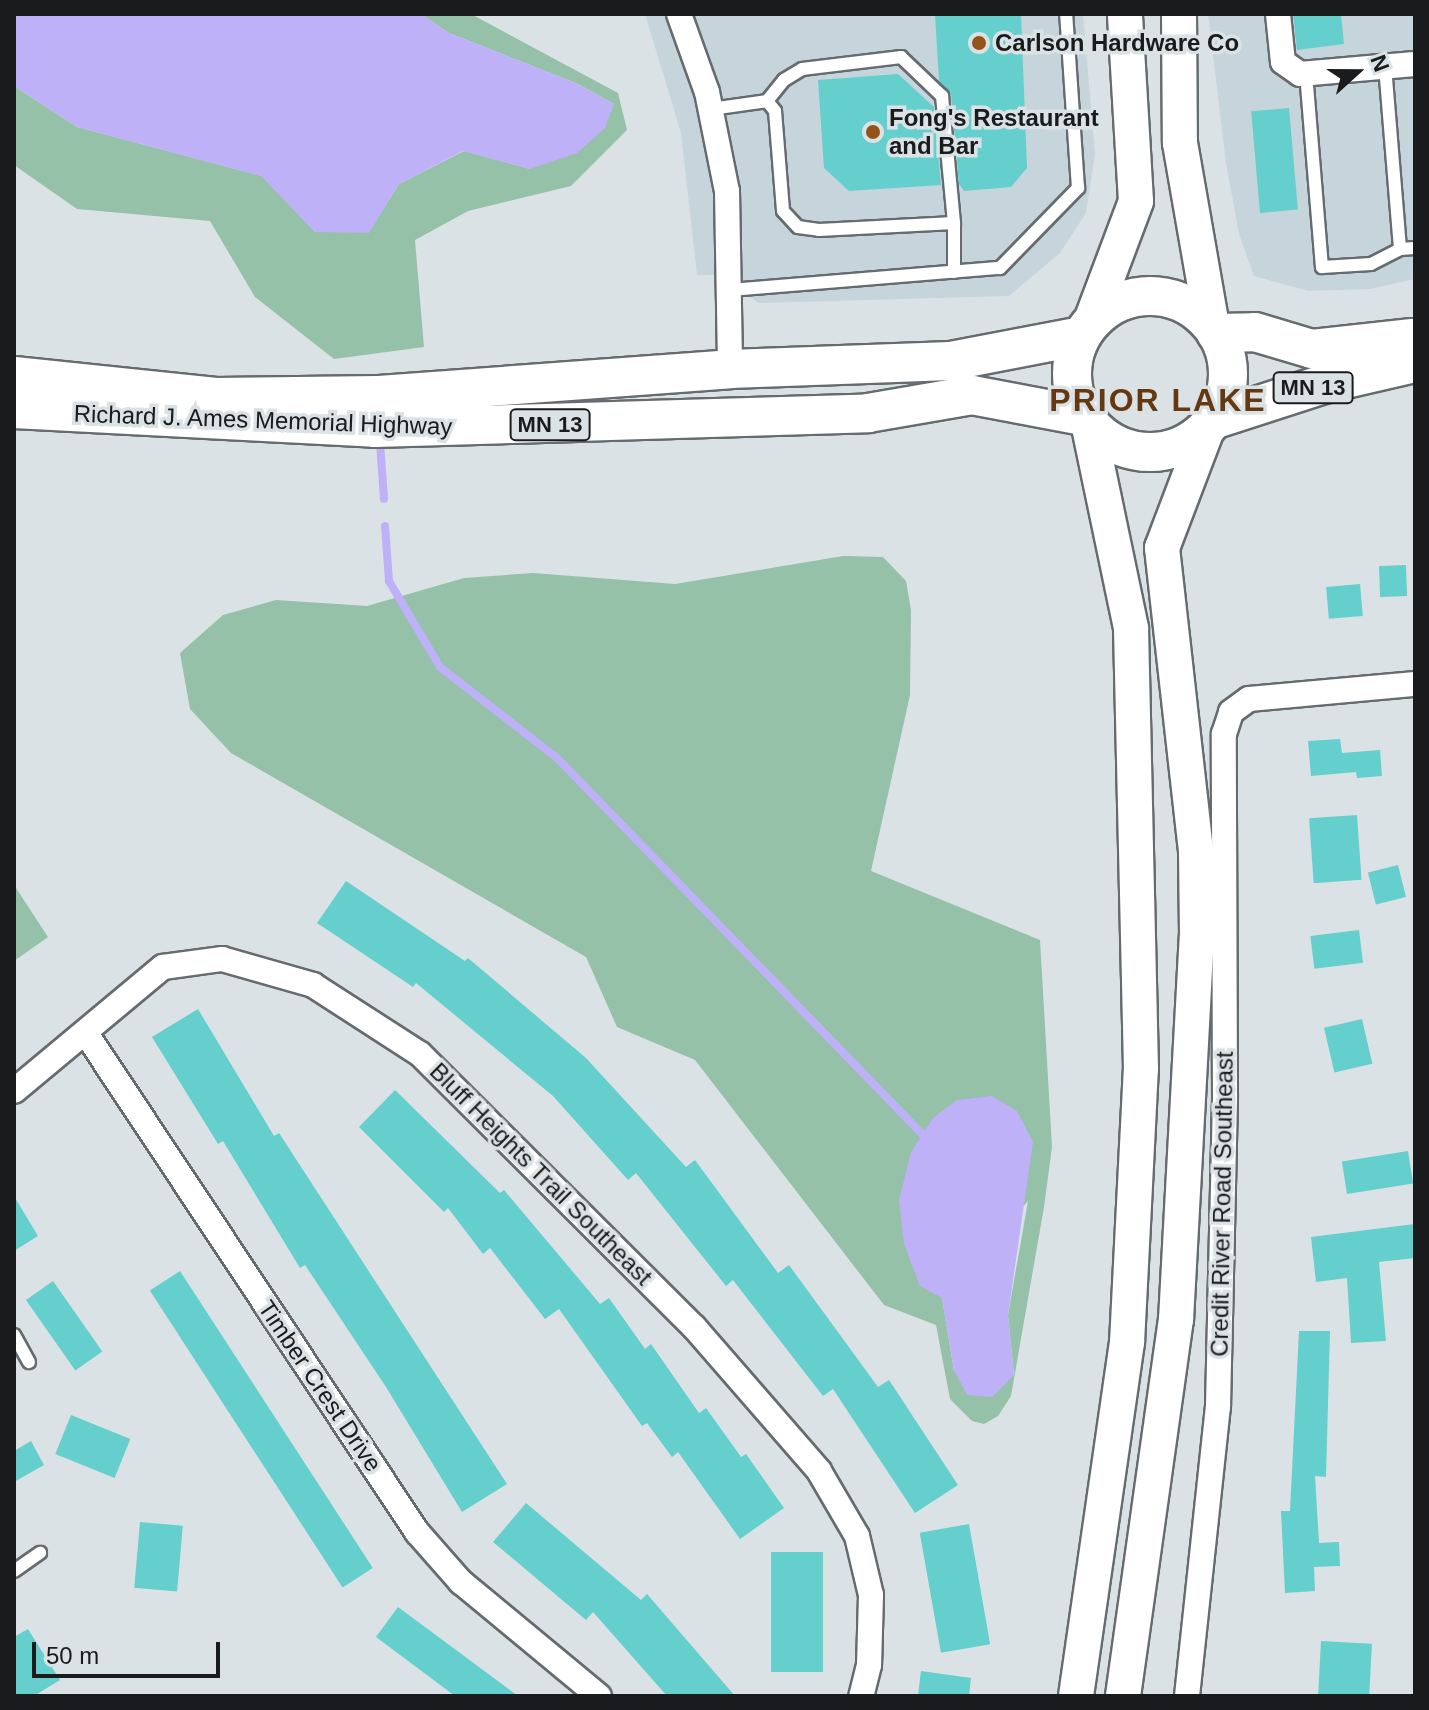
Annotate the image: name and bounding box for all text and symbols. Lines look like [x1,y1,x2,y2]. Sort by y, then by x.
place label: Carlson Hardware Co [995,29,1239,57]
north arrow [1317,32,1397,112]
marker: Carlson Hardware Co [970,34,988,52]
text: N [1365,51,1394,75]
place label: Fong's Restaurant and Bar [889,104,1099,160]
marker: Fong's Restaurant and Bar [864,123,882,141]
road number: MN 13 [1271,370,1355,406]
district label: PRIOR LAKE [1049,381,1267,419]
street label: Richard J. Ames Memorial Highway [73,399,453,441]
road number: MN 13 [508,407,592,443]
street label: Credit River Road Southeast [1205,1051,1239,1357]
street label: Bluff Heights Trail Southeast [424,1057,658,1291]
street label: Timber Crest Drive [252,1295,388,1477]
scale bar [36,1626,224,1676]
text: 50 m [46,1642,99,1669]

